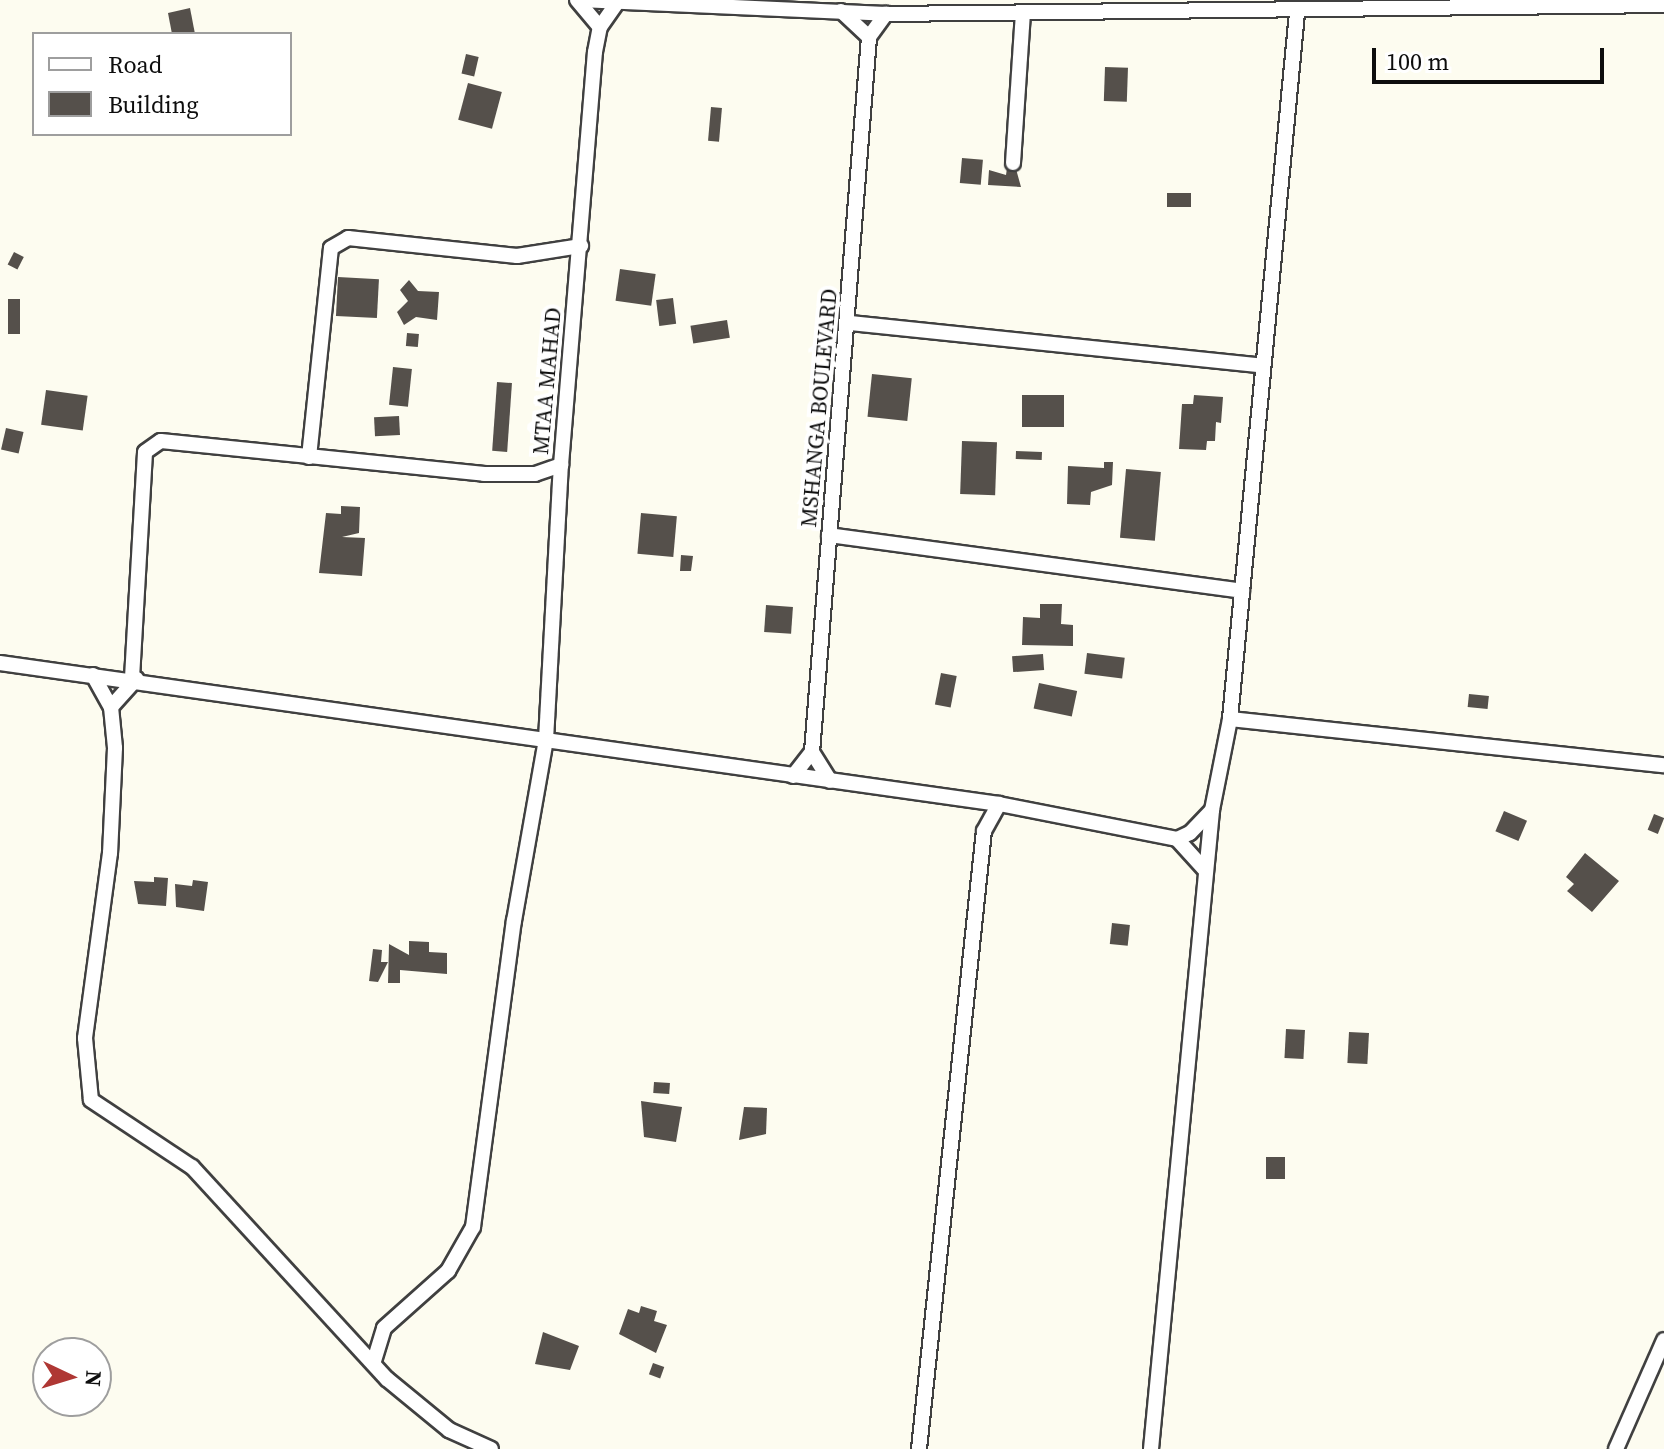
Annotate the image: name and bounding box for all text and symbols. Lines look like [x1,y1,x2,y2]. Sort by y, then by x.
legend [32,32,292,136]
scale bar [1376,32,1608,82]
text: 100 m [1386,45,1449,78]
text: Road [108,48,162,81]
text: Building [108,88,199,121]
street label: MSHANGA BOULEVARD [795,288,843,528]
street label: MTAA MAHAD [527,306,567,456]
north arrow [32,1337,112,1417]
text: N [78,1369,109,1388]

